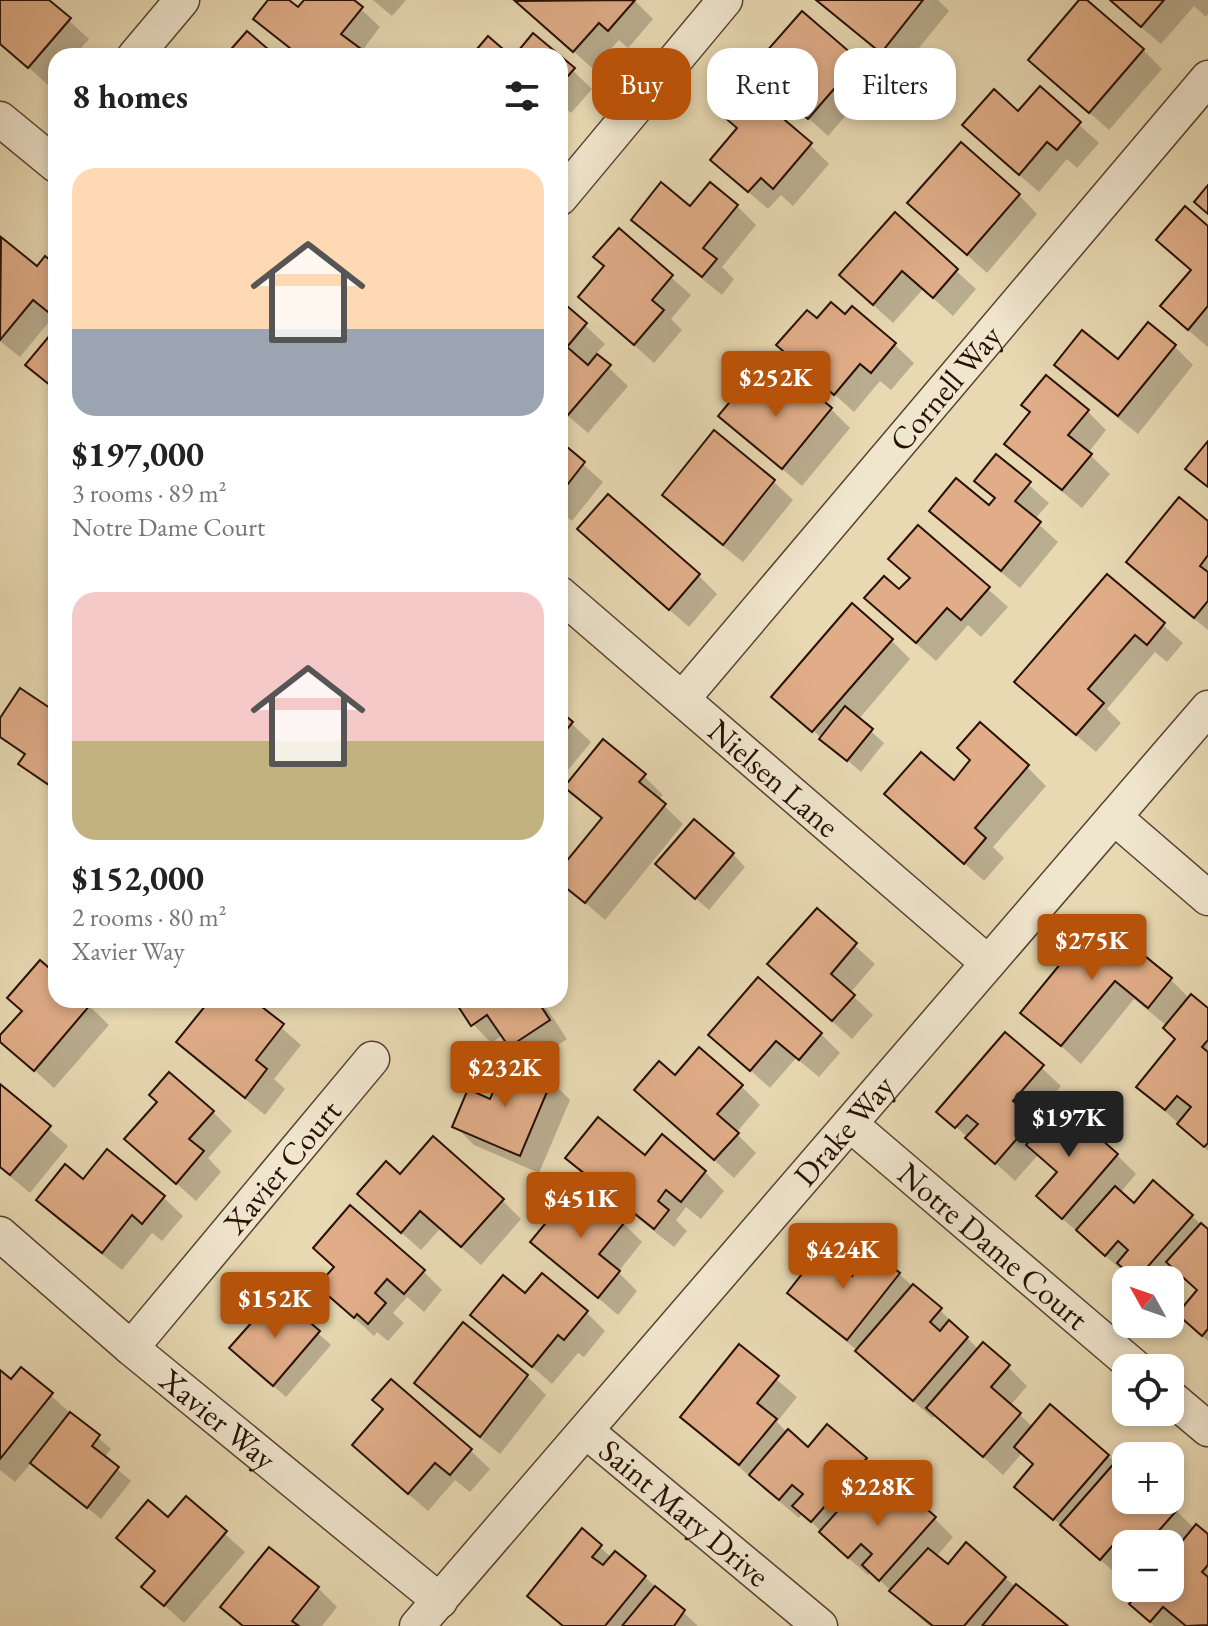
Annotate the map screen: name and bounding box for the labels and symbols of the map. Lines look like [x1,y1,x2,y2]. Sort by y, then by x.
street label: Cornell Way [880,315,1011,460]
pin: $252K [720,351,832,419]
street label: Nielsen Lane [699,710,848,846]
pin: $275K [1036,914,1148,982]
pin: $232K [449,1041,561,1109]
street label: Drake Way [784,1065,904,1195]
street label: Xavier Court [213,1091,350,1243]
pin: $197K [1013,1091,1125,1159]
street label: Notre Dame Court [889,1153,1097,1339]
pin: $451K [525,1172,637,1240]
pin: $424K [787,1223,899,1291]
north arrow [1112,1266,1184,1338]
pin: $152K [219,1272,331,1340]
street label: Xavier Way [150,1358,286,1480]
street label: Saint Mary Drive [590,1430,778,1596]
pin: $228K [822,1460,934,1528]

